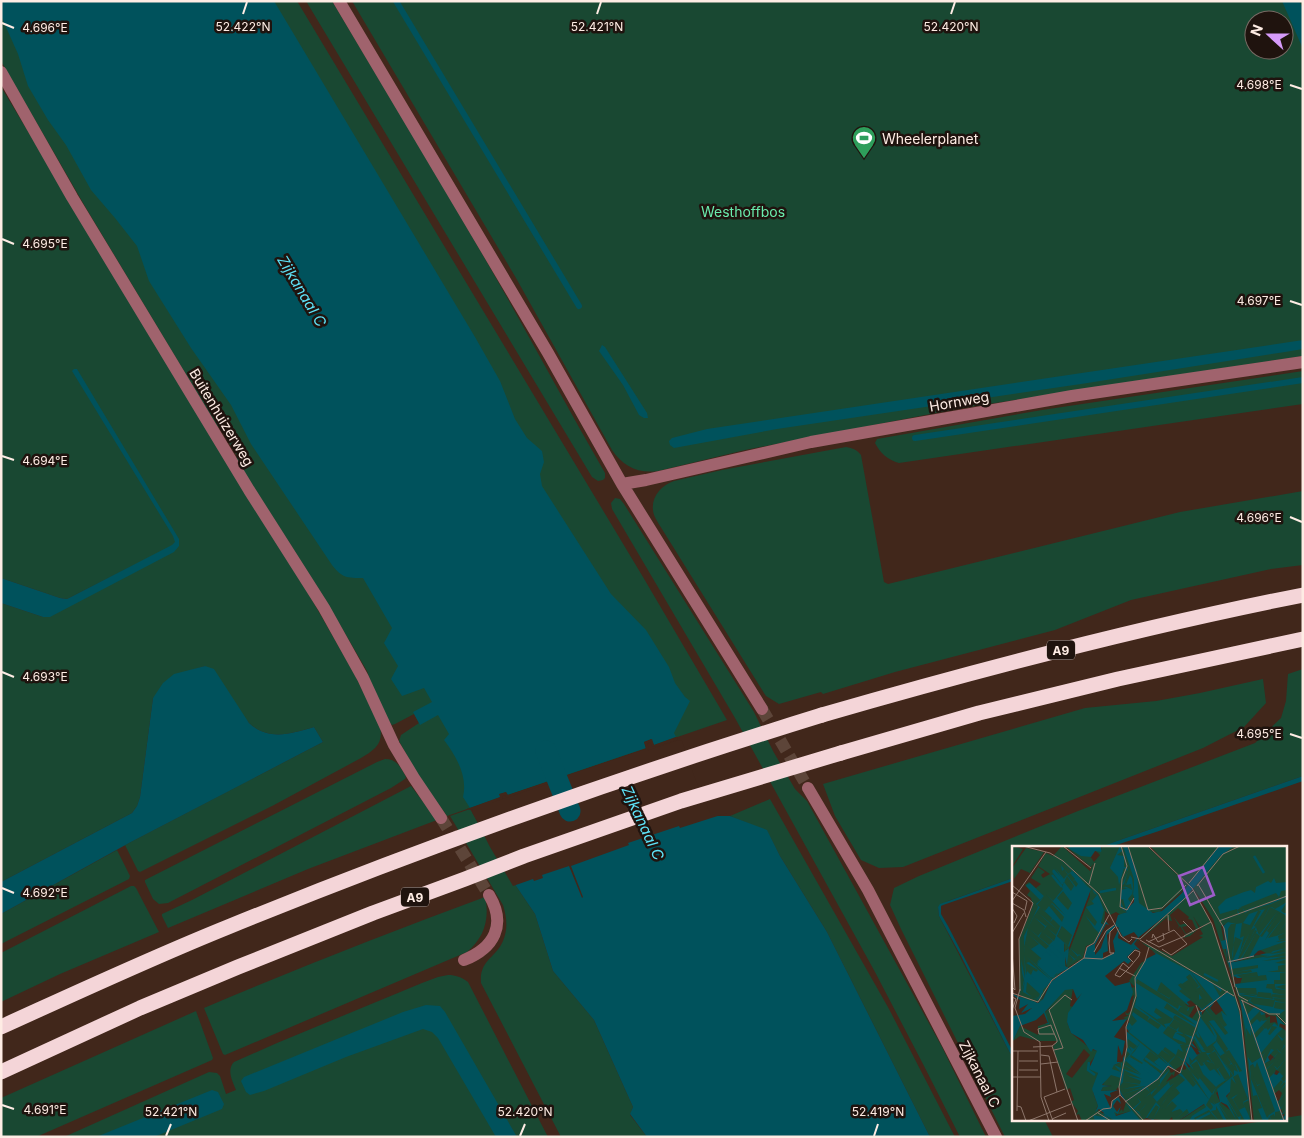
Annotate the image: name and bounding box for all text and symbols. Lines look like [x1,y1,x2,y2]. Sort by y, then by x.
north arrow [1244,10,1294,60]
text: 52.422°N [216,19,270,34]
text: 52.421°N [571,19,623,34]
text: 52.420°N [923,19,979,34]
text: 4.696°E [22,20,68,35]
text: N [1247,22,1266,38]
text: 4.698°E [1236,77,1282,92]
sports icon: Wheelerplanet [851,125,877,159]
place label: Wheelerplanet [882,130,979,147]
park label: Westhoffbos [701,203,785,220]
text: 4.695°E [22,236,68,251]
water label: Zijkanaal C [273,252,331,330]
text: 4.697°E [1237,293,1281,308]
street label: Buitenhuizerweg [186,365,258,469]
street label: Hornweg [928,387,990,415]
text: 4.694°E [22,453,68,468]
text: 4.696°E [1236,510,1282,525]
road number: A9 [1047,640,1075,660]
text: 4.693°E [22,669,68,684]
text: 4.695°E [1236,726,1282,741]
water label: Zijkanaal C [618,783,669,863]
inset map [1012,846,1286,1120]
text: 4.692°E [22,885,68,900]
road number: A9 [401,888,429,906]
street label: Zijkanaal C [956,1038,1004,1110]
text: 4.691°E [24,1102,66,1117]
text: 52.421°N [145,1104,197,1119]
text: 52.420°N [497,1104,553,1119]
text: 52.419°N [852,1104,904,1119]

